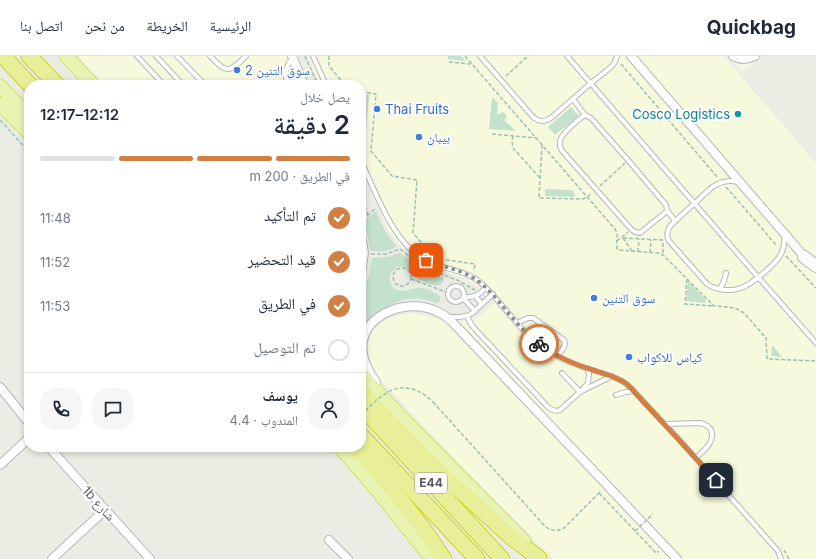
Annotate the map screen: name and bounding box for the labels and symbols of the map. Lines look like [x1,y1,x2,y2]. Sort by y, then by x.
place label: سوق التنين 2 [245,62,310,79]
marker: سوق التنين 2 [232,65,242,75]
place label: Thai Fruits [385,101,449,117]
marker: Thai Fruits [372,104,382,114]
place label: Cosco Logistics [632,106,730,122]
marker: Cosco Logistics [733,109,743,119]
place label: بيبان [427,129,450,146]
marker: بيبان [414,132,424,142]
pin [409,243,443,277]
place label: سوق التنين [602,290,655,307]
marker: سوق التنين [589,293,599,303]
courier [519,324,559,364]
place label: كياس للاكواب [637,349,703,366]
marker: كياس للاكواب [624,352,634,362]
pin [699,463,733,497]
road number: E44 [415,473,447,493]
street label: 1b شارع [78,482,119,525]

